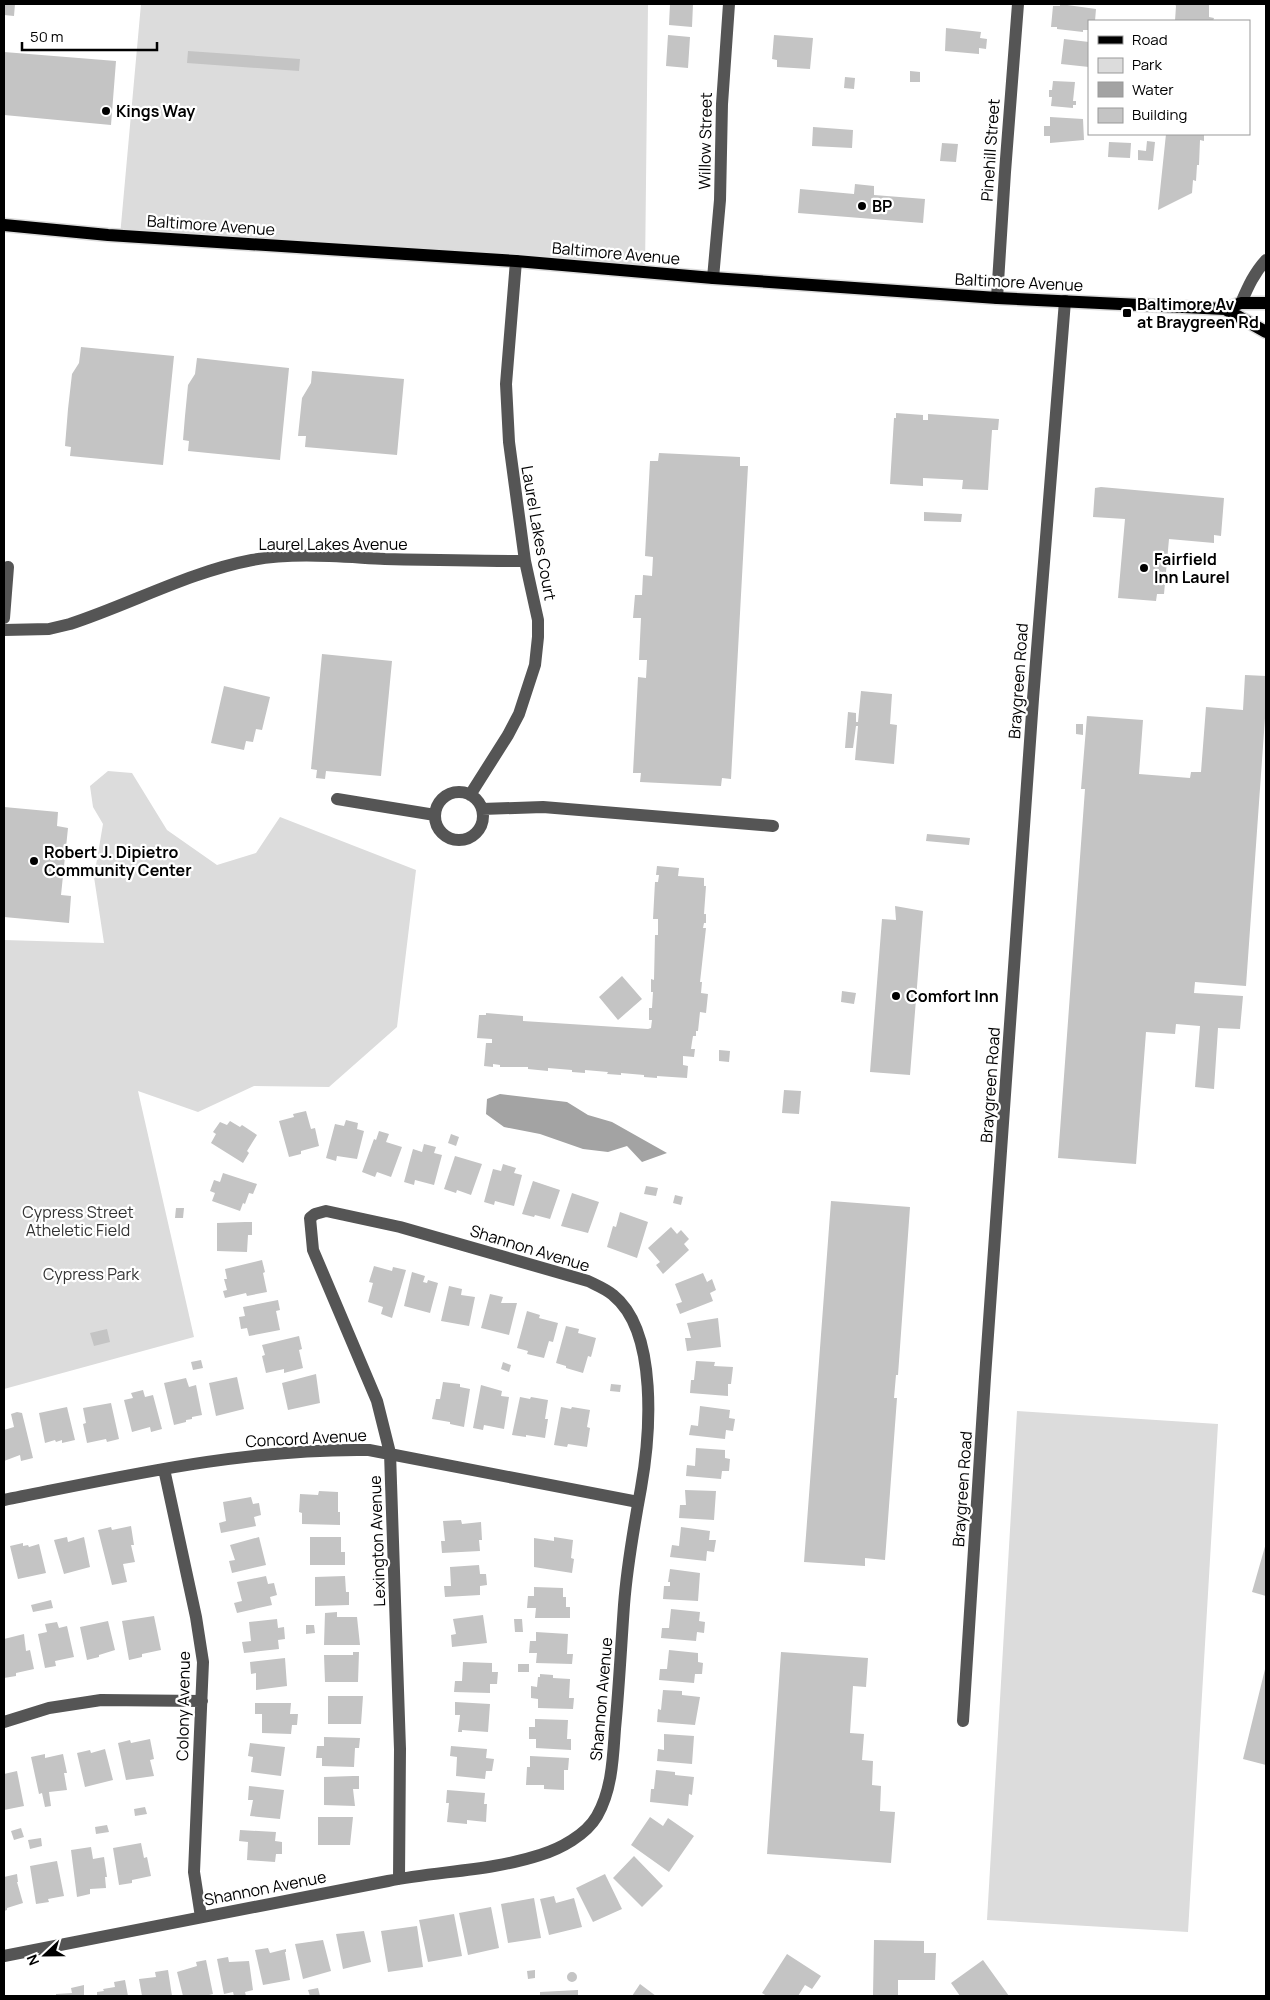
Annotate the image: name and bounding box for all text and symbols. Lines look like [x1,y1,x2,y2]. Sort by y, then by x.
scale bar [22,20,158,52]
legend [1088,20,1250,135]
text: 50 m [30,26,64,47]
text: Road [1132,29,1168,50]
text: Park [1132,54,1162,75]
text: Water [1132,79,1174,100]
street label: Willow Street [693,92,717,190]
street label: Pinehill Street [975,98,1005,202]
place label: Kings Way [116,100,195,122]
text: Building [1132,104,1187,125]
marker: Kings Way [100,105,112,117]
place label: BP [872,195,892,217]
marker: BP [856,200,868,212]
street label: Baltimore Avenue [146,210,276,240]
street label: Baltimore Avenue [551,236,681,270]
street label: Baltimore Avenue [954,268,1084,296]
place label: Baltimore Av at Braygreen Rd [1137,293,1259,333]
marker: Baltimore Av at Braygreen Rd [1121,307,1133,319]
street label: Laurel Lakes Court [516,464,562,602]
street label: Laurel Lakes Avenue [258,533,408,555]
place label: Fairfield Inn Laurel [1154,548,1230,588]
marker: Fairfield Inn Laurel [1138,562,1150,574]
street label: Braygreen Road [1003,622,1033,740]
place label: Robert J. Dipietro Community Center [44,841,192,881]
marker: Robert J. Dipietro Community Center [28,855,40,867]
place label: Comfort Inn [906,985,999,1007]
marker: Comfort Inn [890,990,902,1002]
street label: Braygreen Road [975,1026,1005,1144]
park label: Cypress Street Atheletic Field [22,1201,134,1241]
street label: Shannon Avenue [467,1219,593,1277]
park label: Cypress Park [43,1263,140,1285]
street label: Concord Avenue [245,1424,367,1452]
street label: Braygreen Road [947,1430,977,1548]
street label: Lexington Avenue [364,1475,390,1607]
street label: Shannon Avenue [585,1636,617,1762]
street label: Colony Avenue [171,1651,195,1761]
street label: Shannon Avenue [202,1865,328,1911]
north arrow [20,1930,70,1980]
text: N [22,1952,43,1968]

